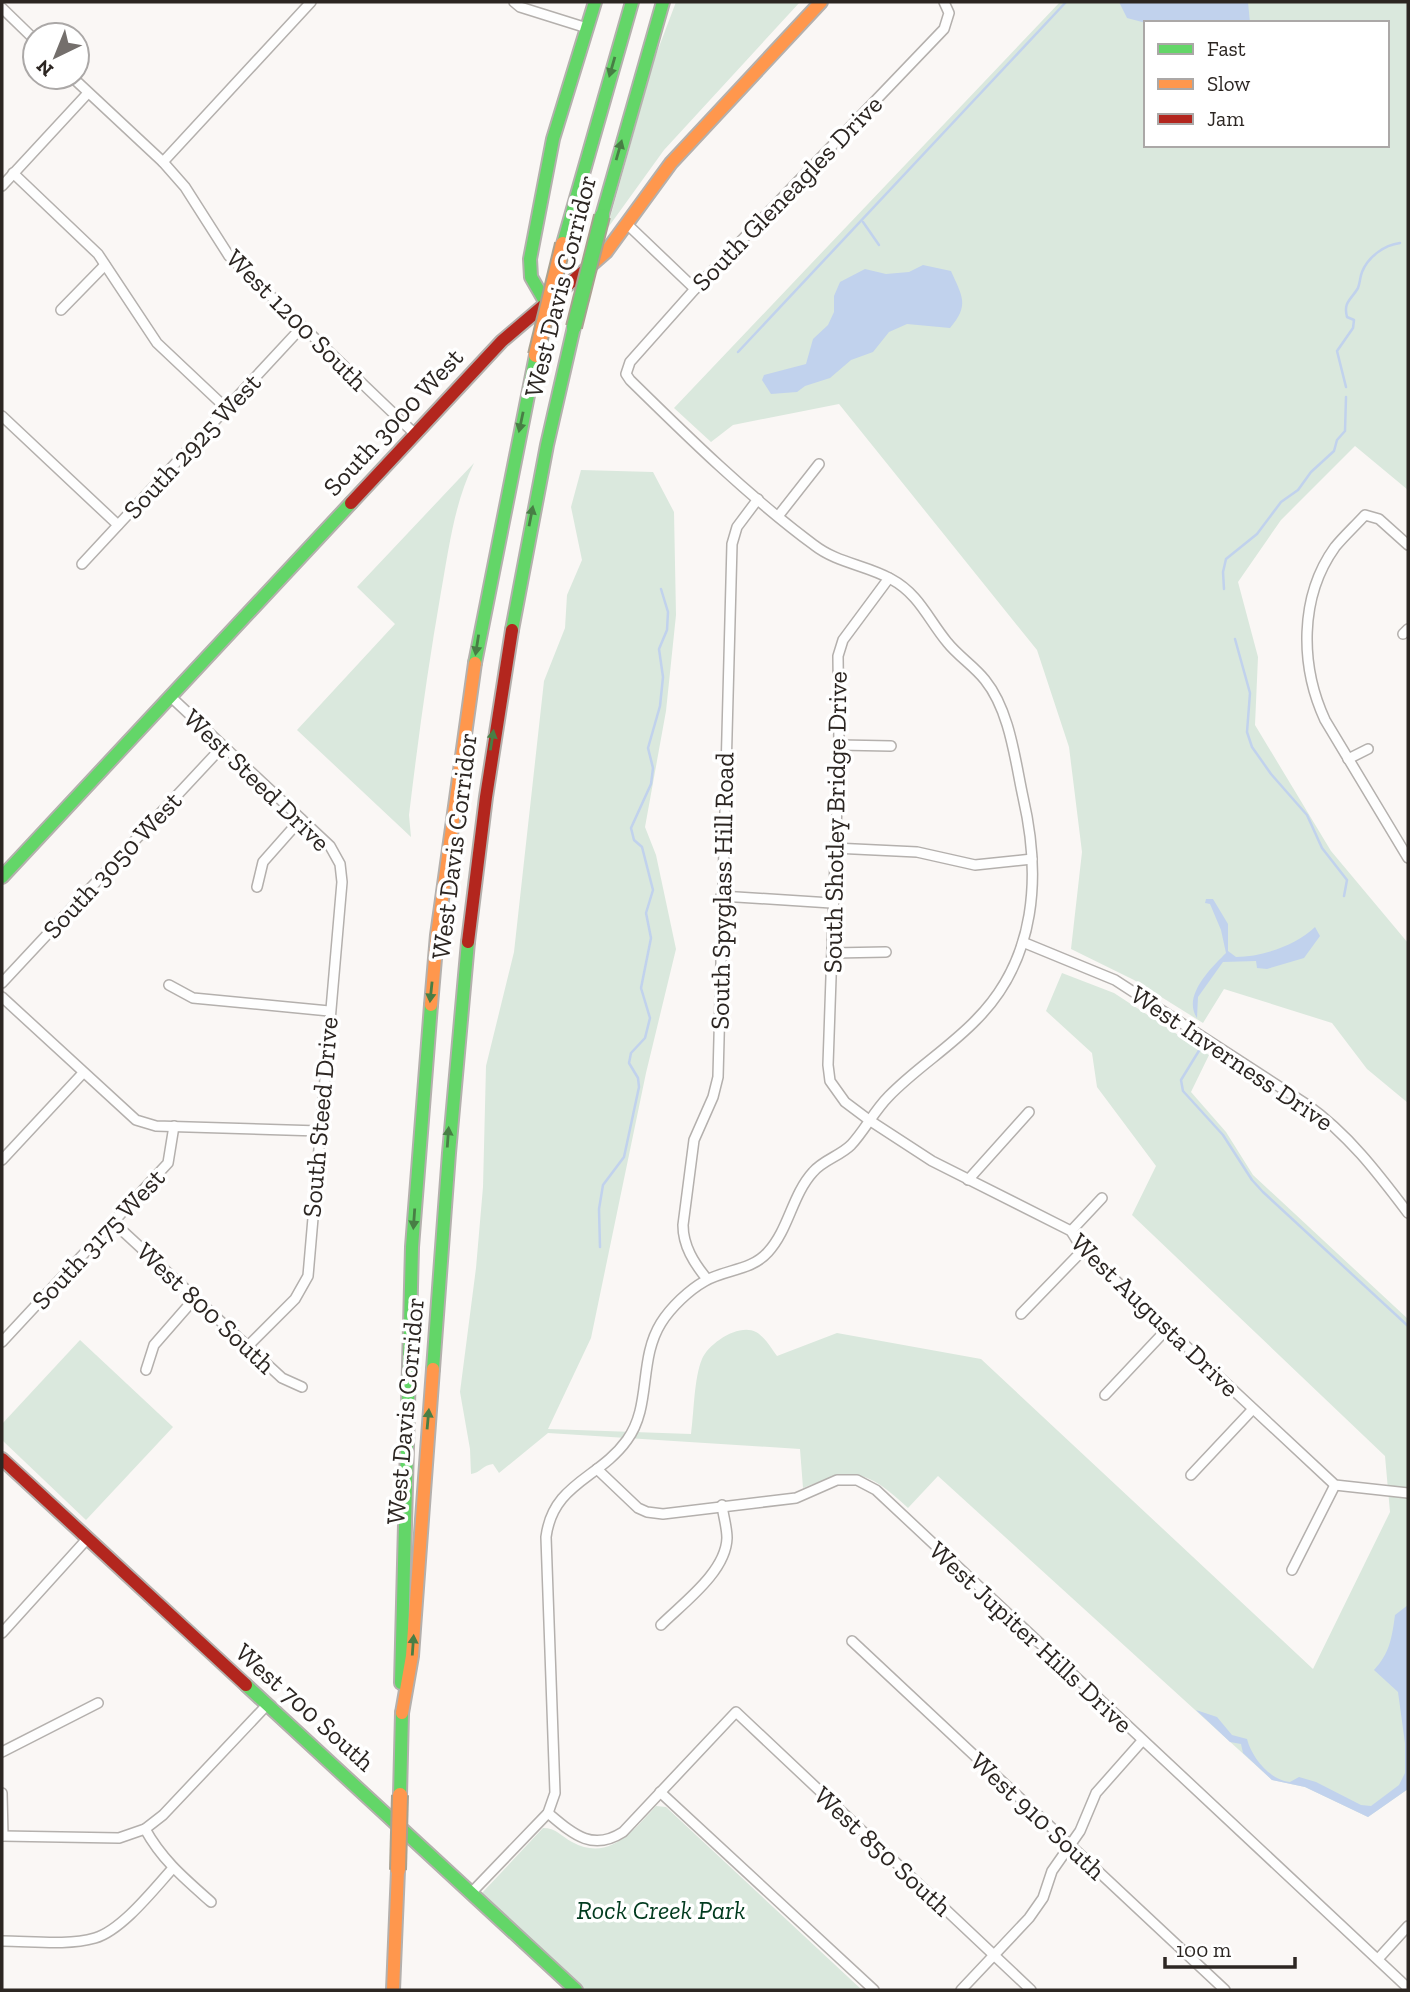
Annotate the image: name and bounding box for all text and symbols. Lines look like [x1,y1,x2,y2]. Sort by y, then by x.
north arrow [21,21,91,91]
legend [1144,21,1389,147]
text: Fast [1207,36,1246,61]
text: N [32,55,58,81]
one-way arrow [606,57,616,78]
text: Slow [1207,71,1250,96]
street label: South Gleneagles Drive [685,88,889,298]
text: Jam [1207,106,1244,131]
one-way arrow [615,139,625,160]
street label: West Davis Corridor [517,171,603,401]
street label: West 1200 South [219,242,375,398]
street label: South 3000 West [316,341,470,503]
street label: South 2925 West [117,366,268,525]
one-way arrow [516,411,527,433]
one-way arrow [526,505,537,527]
one-way arrow [471,634,482,656]
street label: South Shotley Bridge Drive [816,671,854,973]
street label: West Steed Drive [177,702,337,858]
one-way arrow [487,729,498,751]
street label: West Davis Corridor [424,731,484,961]
street label: South Spyglass Hill Road [704,752,740,1030]
street label: South 3050 West [36,785,188,945]
street label: West Inverness Drive [1124,978,1340,1138]
one-way arrow [426,981,437,1003]
street label: South Steed Drive [295,1016,345,1218]
one-way arrow [443,1125,454,1147]
street label: South 3175 West [25,1162,172,1316]
one-way arrow [408,1208,419,1230]
street label: West Augusta Drive [1064,1226,1246,1404]
street label: West 800 South [130,1236,282,1381]
street label: West Davis Corridor [379,1296,431,1526]
one-way arrow [423,1407,434,1429]
street label: West Jupiter Hills Drive [923,1534,1139,1740]
one-way arrow [408,1634,419,1656]
street label: West 700 South [229,1636,382,1778]
street label: West 910 South [964,1745,1112,1887]
street label: West 850 South [808,1779,959,1923]
park label: Rock Creek Park [576,1894,746,1926]
scale bar [1165,1926,1294,1970]
text: 100 m [1176,1937,1231,1962]

